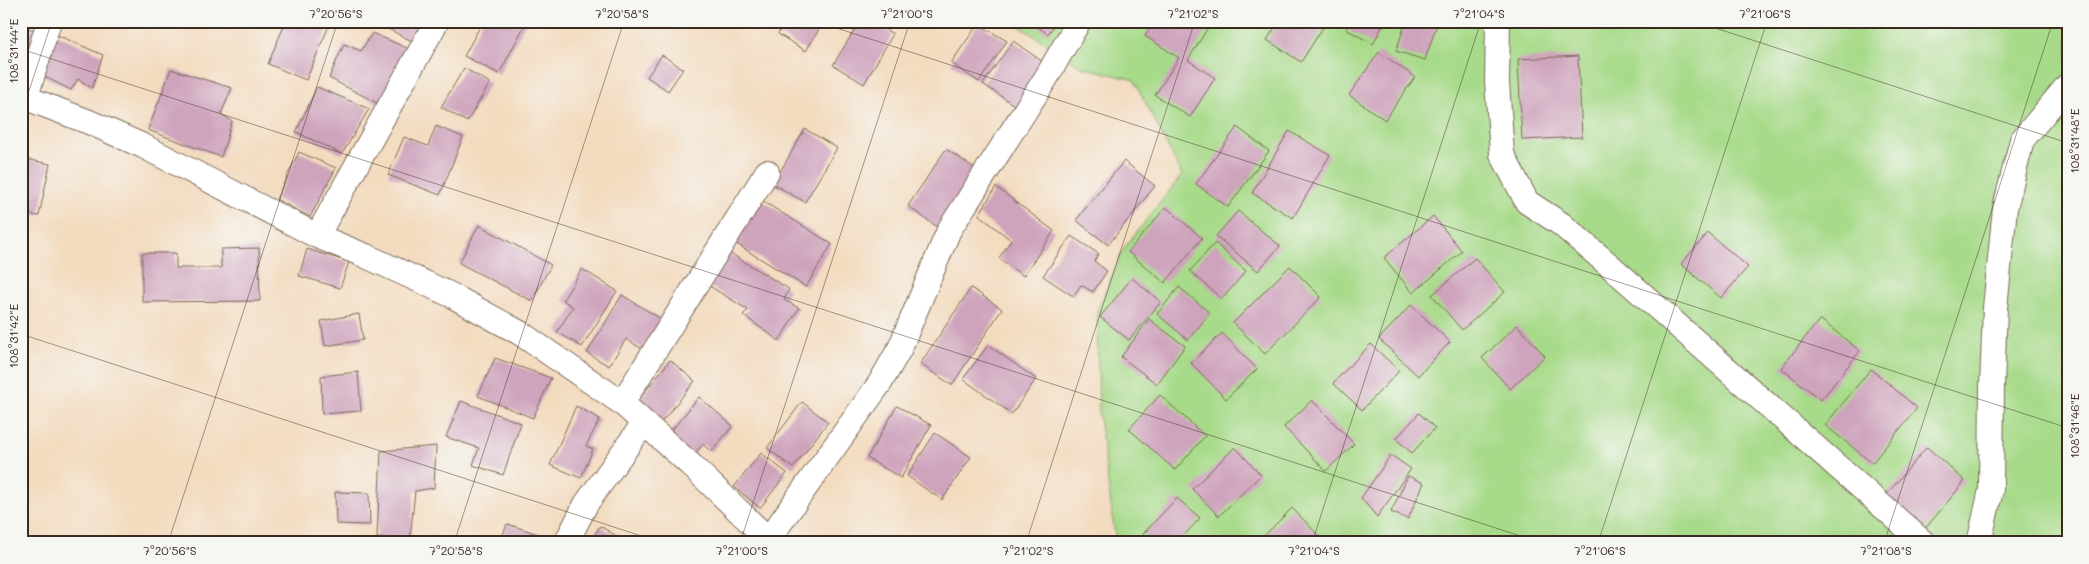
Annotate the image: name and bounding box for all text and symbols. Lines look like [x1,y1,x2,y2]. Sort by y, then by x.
text: 7°20'56"S [309,5,363,21]
text: 7°20'58"S [595,5,649,21]
text: 7°21'00"S [881,5,933,21]
text: 7°21'02"S [1167,5,1219,21]
text: 7°21'04"S [1453,5,1505,21]
text: 7°21'06"S [1739,5,1791,21]
text: 108°31'44"E [5,18,21,83]
text: 108°31'48"E [2066,108,2082,174]
text: 108°31'42"E [5,304,21,368]
text: 108°31'46"E [2066,393,2082,459]
text: 7°20'56"S [143,542,197,558]
text: 7°20'58"S [429,542,483,558]
text: 7°21'00"S [716,542,768,558]
text: 7°21'02"S [1002,542,1054,558]
text: 7°21'04"S [1288,542,1340,558]
text: 7°21'06"S [1574,542,1626,558]
text: 7°21'08"S [1860,542,1912,558]

